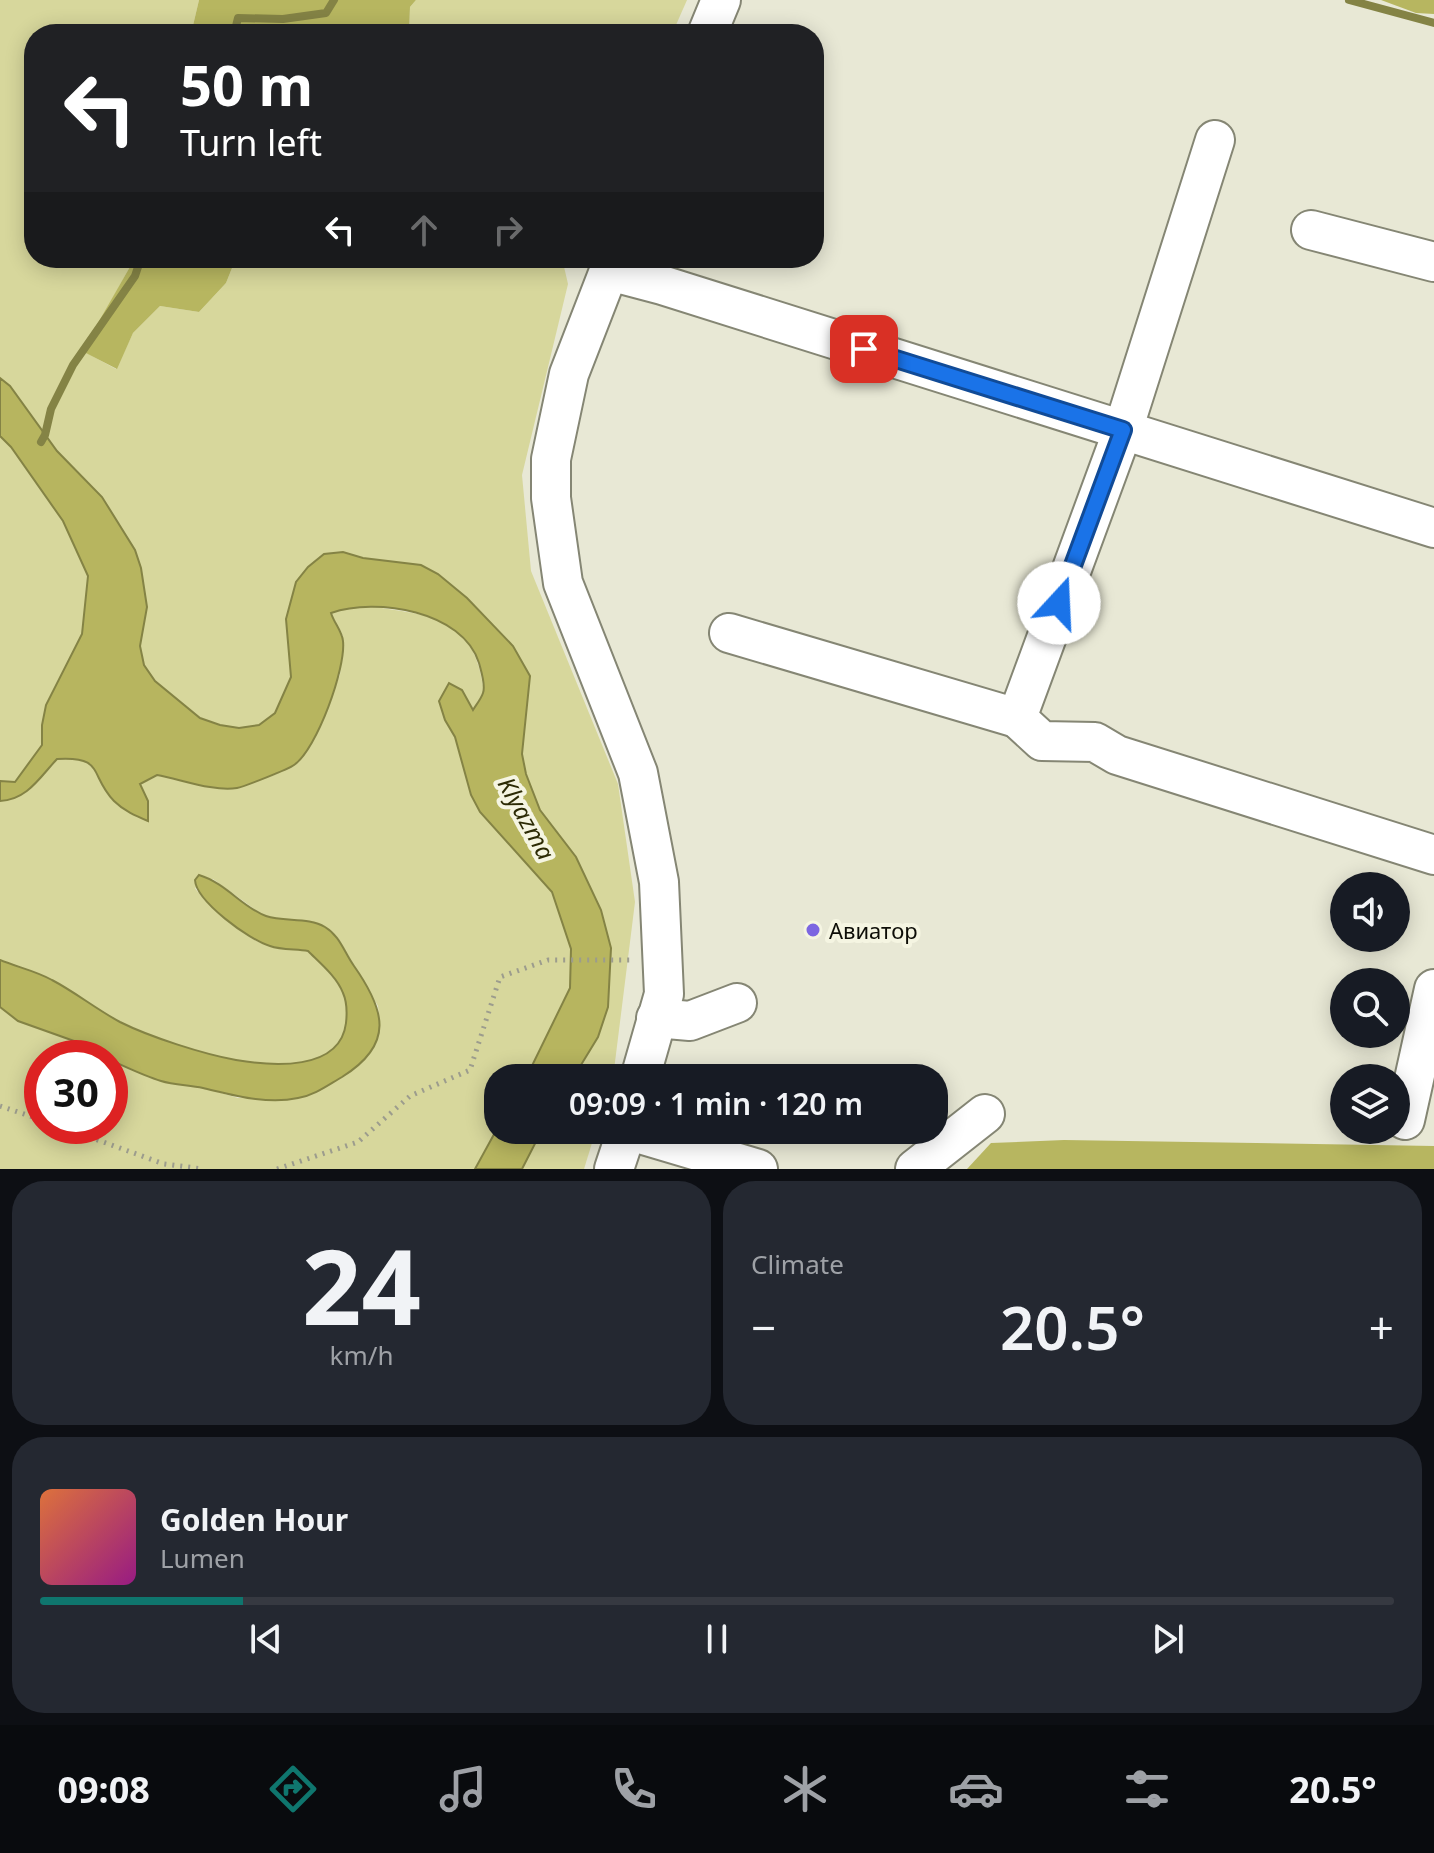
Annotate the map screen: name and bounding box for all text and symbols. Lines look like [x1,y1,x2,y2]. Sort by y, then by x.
text: 50 m [180,46,313,122]
icon: left [48,56,152,160]
text: Turn left [180,118,322,167]
icon: left [318,208,362,252]
icon: ahead [402,208,446,252]
icon: right [486,208,530,252]
pin [830,315,898,383]
icon: arrive [842,327,886,371]
position arrow [1017,561,1101,645]
water label: Klyazma [491,771,563,866]
map controls [1330,872,1410,1144]
button: sound [1330,872,1410,952]
place label: Авиатор [829,915,918,945]
marker: Авиатор [804,921,822,939]
button: search [1330,968,1410,1048]
speed limit sign: 30 [24,1040,128,1144]
button: layers [1330,1064,1410,1144]
text: 09:09 · 1 min · 120 m [569,1083,863,1124]
text: 24 [302,1214,421,1355]
text: Climate [751,1246,844,1282]
text: 20.5° [1000,1286,1145,1368]
text: − [751,1297,776,1357]
text: + [1369,1297,1394,1357]
text: km/h [330,1337,393,1373]
text: Golden Hour [160,1499,348,1540]
text: Lumen [160,1540,245,1576]
icon: previous [244,1617,288,1661]
icon: pause [695,1617,739,1661]
icon: next [1146,1617,1190,1661]
icon: directions [265,1761,321,1817]
icon: music [435,1761,491,1817]
icon: phone [606,1761,662,1817]
icon: climate [777,1761,833,1817]
icon: car [948,1761,1004,1817]
icon: filters [1119,1761,1175,1817]
text: 09:08 [57,1765,150,1814]
text: 20.5° [1289,1765,1377,1814]

